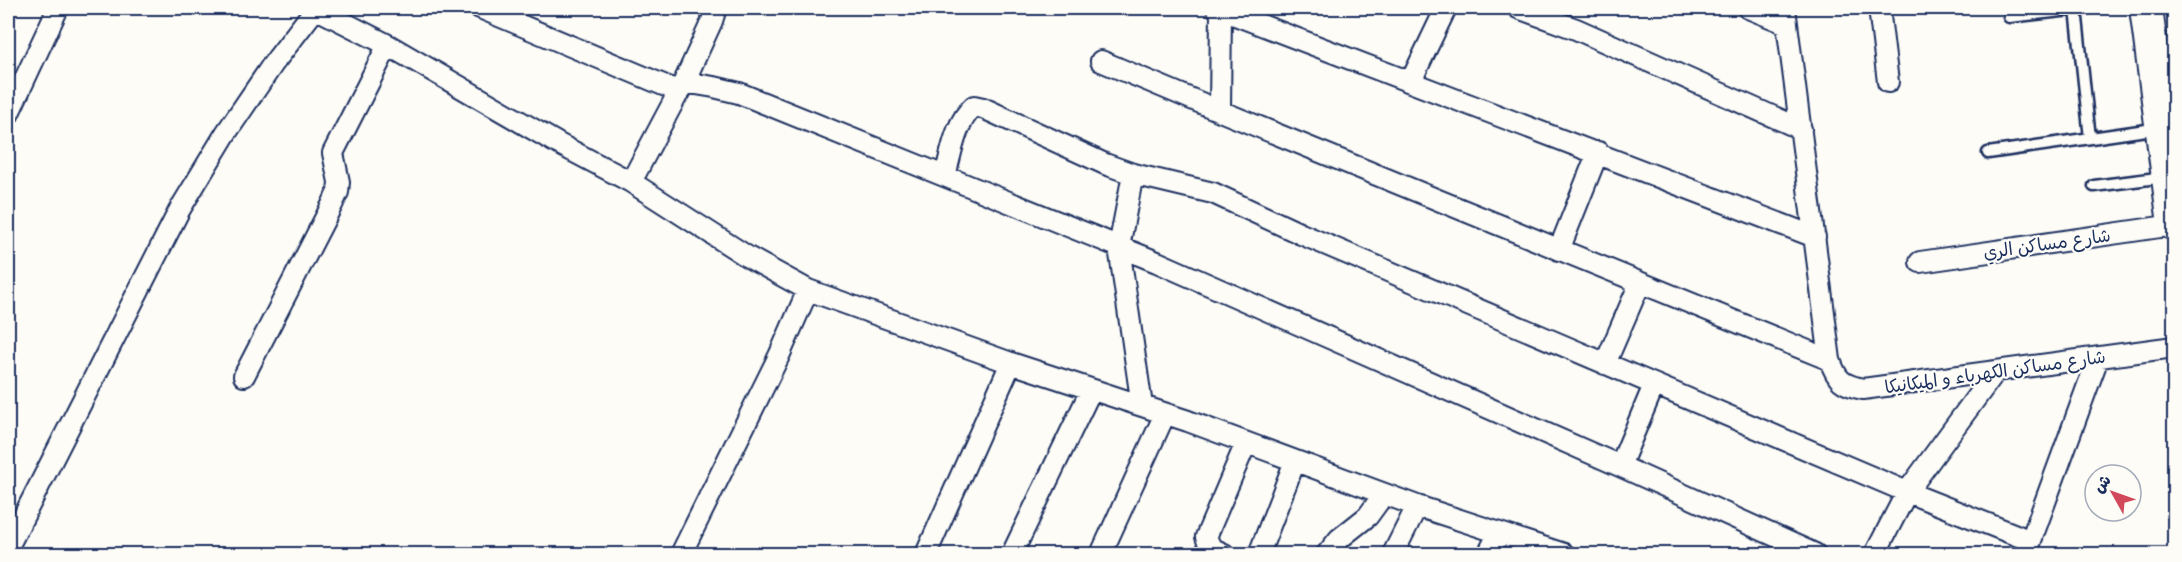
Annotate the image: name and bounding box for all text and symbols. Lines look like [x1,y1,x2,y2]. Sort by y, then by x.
street label: شارع مساكن الري [1981,219,2113,269]
street label: شارع مساكن الكهرباء و الميكانيكا [1882,341,2108,403]
north arrow [2083,463,2143,523]
text: ش [2085,468,2119,500]

